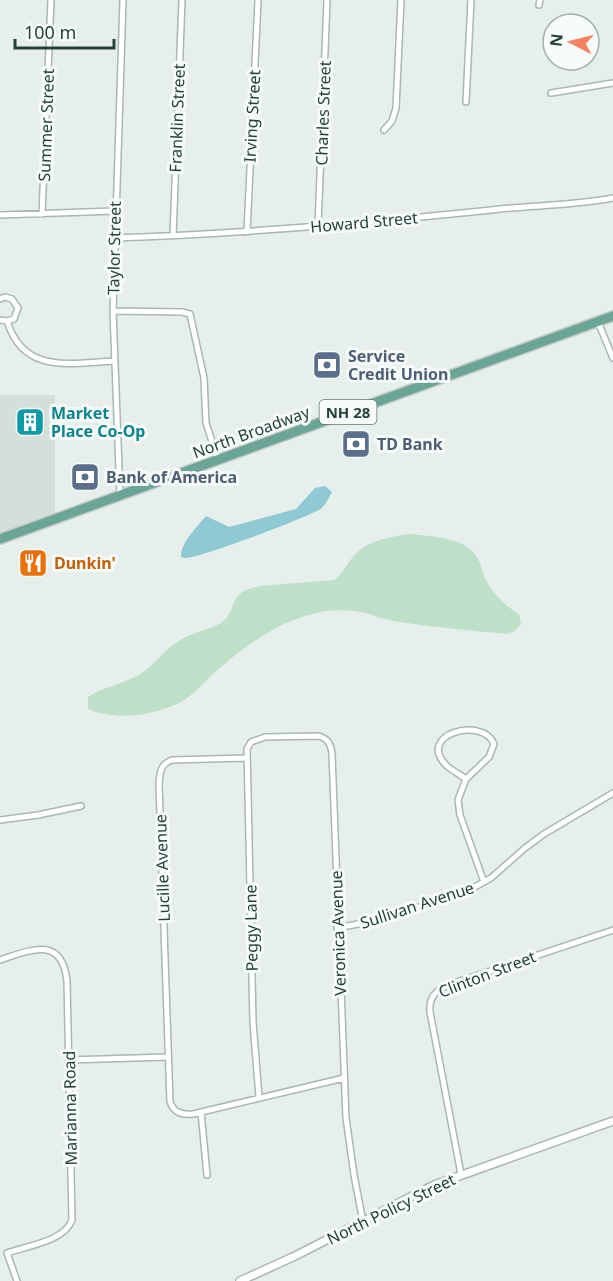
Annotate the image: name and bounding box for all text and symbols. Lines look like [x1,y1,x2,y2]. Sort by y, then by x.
scale bar [15,12,114,50]
north arrow [541,12,601,72]
text: 100 m [24,20,76,44]
text: N [544,32,568,48]
street label: Charles Street [310,60,336,166]
street label: Franklin Street [164,63,190,173]
street label: Summer Street [33,68,59,182]
street label: Irving Street [239,69,265,163]
street label: Taylor Street [102,201,126,295]
street label: Howard Street [309,206,419,238]
place label: Service Credit Union [348,345,448,385]
bank icon: Service Credit Union [311,349,343,381]
street label: North Broadway [189,400,313,463]
road number: NH 28 [320,400,376,424]
place label: Market Place Co-Op [51,402,145,442]
building icon: Market Place Co-Op [14,406,46,438]
bank icon: TD Bank [340,428,372,460]
place label: TD Bank [377,433,443,455]
bank icon: Bank of America [69,461,101,493]
place label: Bank of America [106,466,237,488]
restaurant icon: Dunkin' [17,547,49,579]
place label: Dunkin' [54,552,116,574]
street label: Lucille Avenue [149,814,175,922]
street label: Veronica Avenue [325,870,351,996]
street label: Sullivan Avenue [357,876,477,934]
street label: Peggy Lane [239,884,263,972]
street label: Clinton Street [435,945,539,1003]
street label: Marianna Road [58,1051,82,1165]
street label: North Policy Street [323,1168,459,1250]

